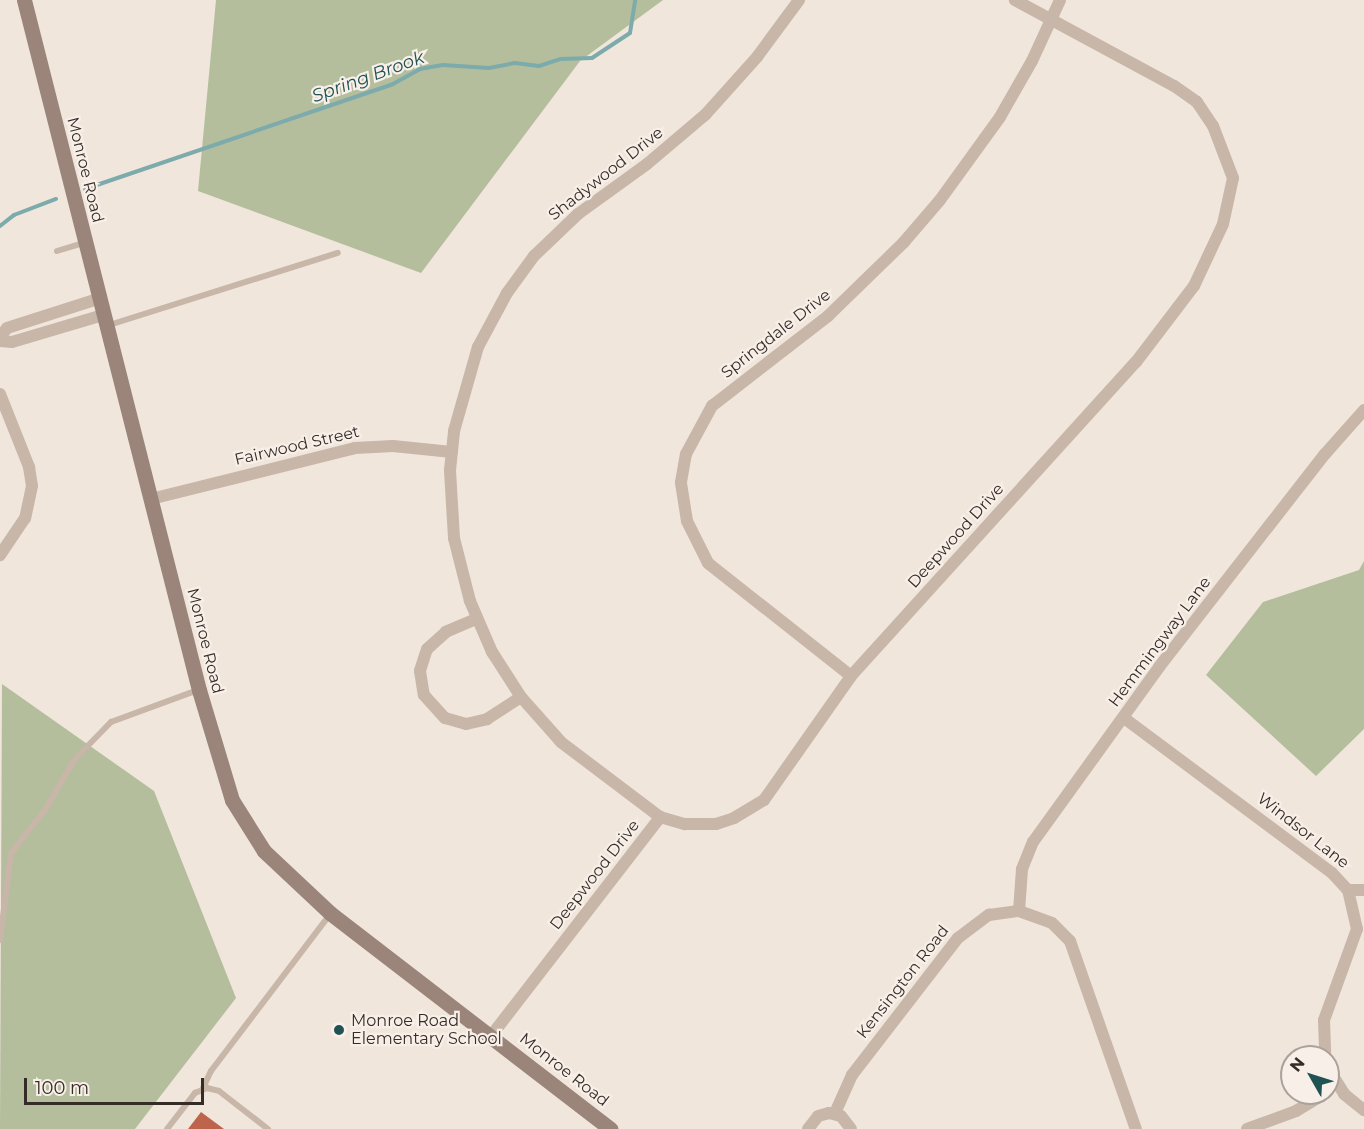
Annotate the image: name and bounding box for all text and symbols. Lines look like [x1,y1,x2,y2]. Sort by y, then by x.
water label: Spring Brook [309,47,427,107]
street label: Monroe Road [63,115,107,225]
street label: Shadywood Drive [545,123,667,225]
street label: Springdale Drive [718,285,834,383]
street label: Fairwood Street [233,422,361,470]
street label: Deepwood Drive [904,480,1008,592]
street label: Hemmingway Lane [1105,573,1215,711]
street label: Monroe Road [183,586,227,696]
street label: Windsor Lane [1253,789,1353,873]
street label: Deepwood Drive [546,816,644,934]
street label: Kensington Road [853,922,953,1042]
place label: Monroe Road Elementary School [351,1011,502,1049]
marker: Monroe Road Elementary School [332,1023,346,1037]
street label: Monroe Road [516,1029,612,1111]
north arrow [1280,1045,1340,1105]
text: N [1286,1054,1309,1076]
scale bar [27,1066,207,1104]
text: 100 m [35,1077,89,1099]

